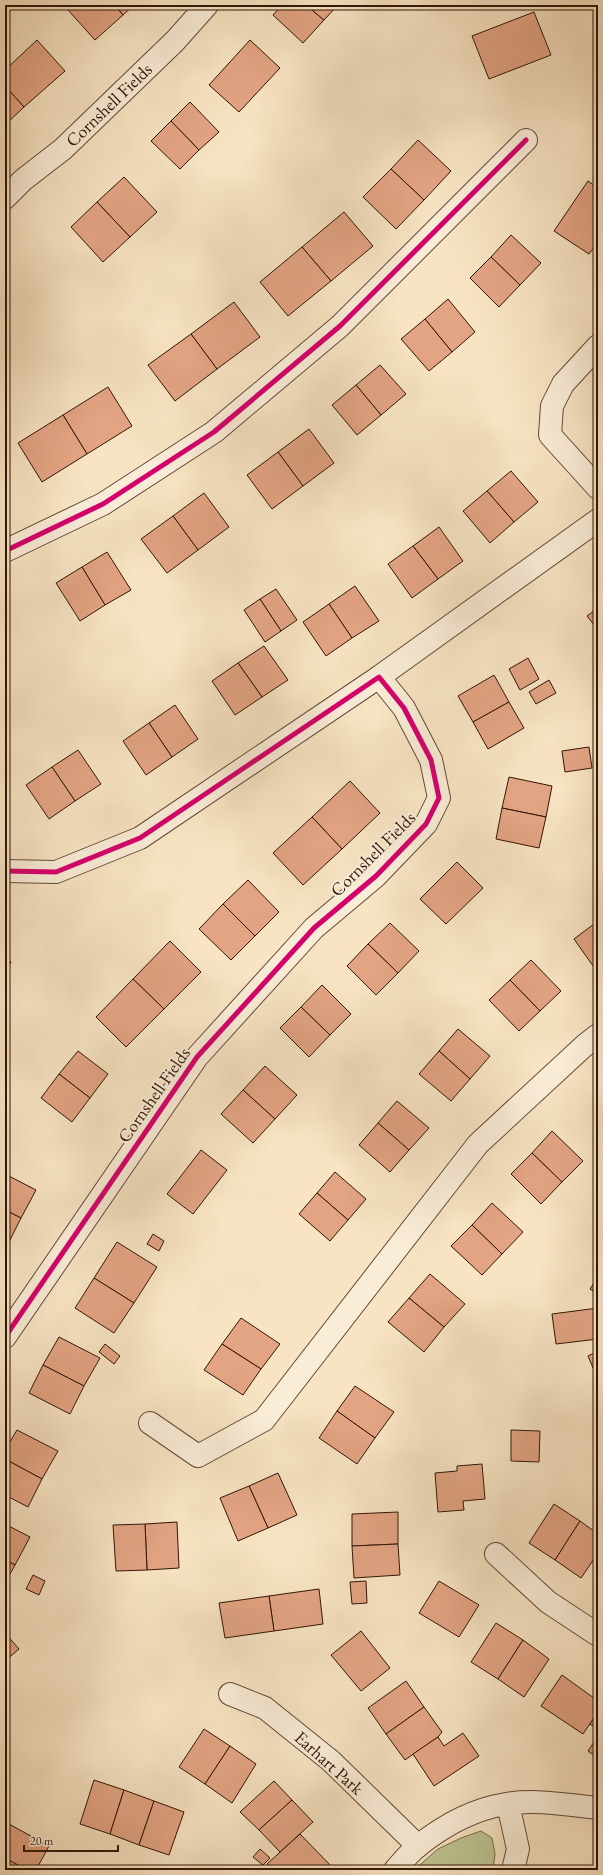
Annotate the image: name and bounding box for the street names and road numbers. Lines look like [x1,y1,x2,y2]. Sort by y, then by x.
street label: Cornshell Fields [61,58,157,152]
street label: Cornshell Fields [325,806,420,901]
street label: Cornshell Fields [112,1042,195,1147]
street label: Earhart Park [290,1726,369,1800]

